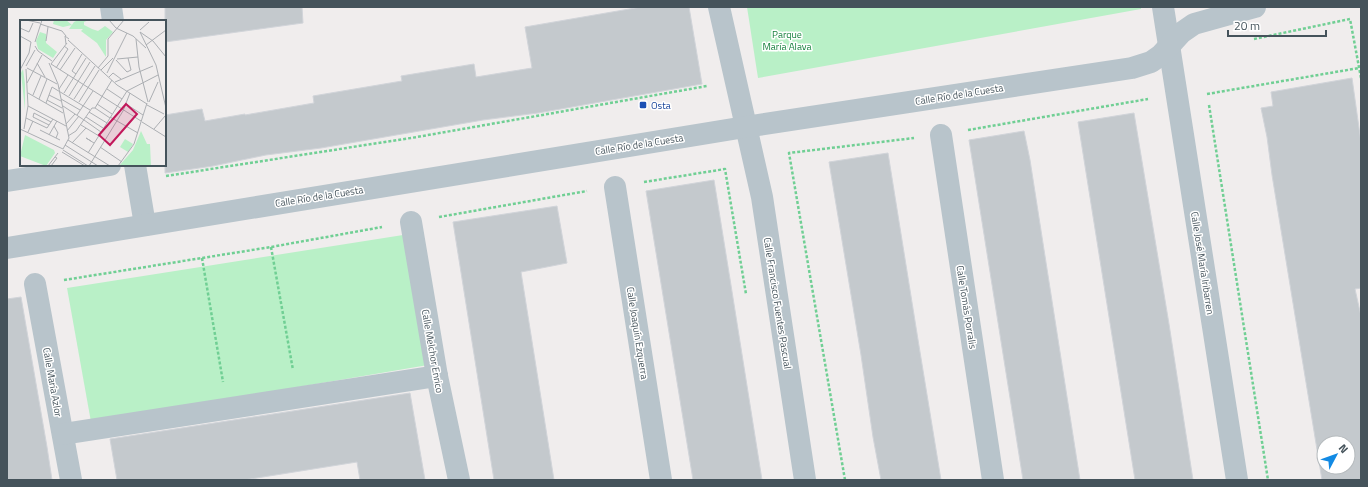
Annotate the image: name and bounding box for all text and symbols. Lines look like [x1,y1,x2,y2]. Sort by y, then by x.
scale bar [1228,12,1326,38]
text: 20 m [1234,16,1260,35]
inset map [20,20,166,166]
park label: Parque María Alava [762,27,812,54]
street label: Calle Río de la Cuesta [914,80,1004,109]
place label: Osta [651,98,671,113]
marker: Osta [638,100,648,110]
street label: Calle Río de la Cuesta [594,130,684,159]
street label: Calle Río de la Cuesta [274,182,364,211]
street label: Calle José María Iribarren [1187,210,1218,316]
street label: Calle Francisco Fuentes Pascual [760,236,795,370]
street label: Calle Tomás Porralis [952,264,981,350]
street label: Calle Joaquín Ezquerra [623,286,652,380]
street label: Calle Melchor Enrico [418,308,447,394]
street label: Calle María Azlor [39,346,66,418]
north arrow [1316,435,1356,475]
text: N [1335,440,1352,457]

